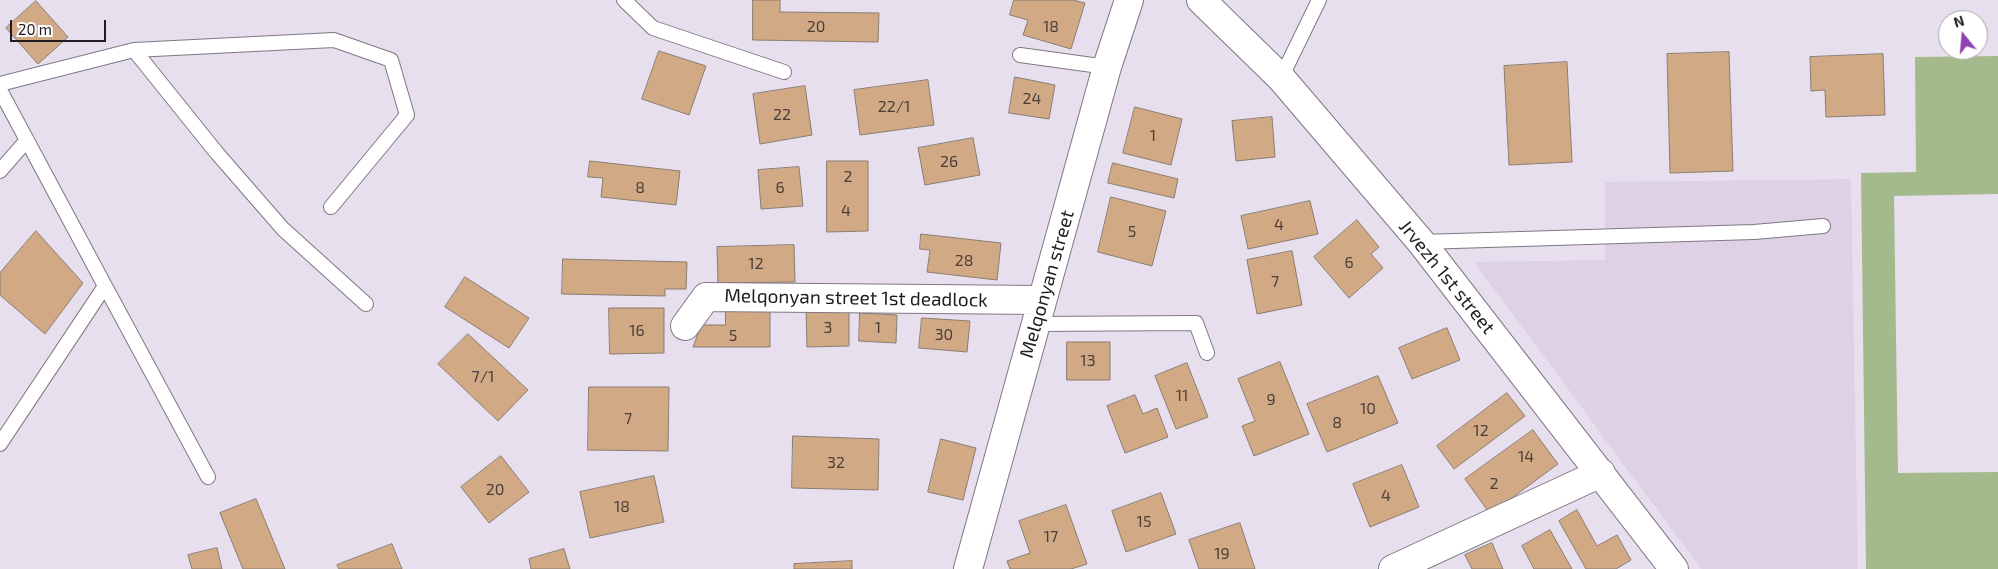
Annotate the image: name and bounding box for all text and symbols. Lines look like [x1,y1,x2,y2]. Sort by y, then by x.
scale bar [12,10,109,42]
north arrow [1938,10,1988,60]
text: N [1951,12,1966,31]
house number: 20 [807,17,825,37]
house number: 18 [1043,17,1059,37]
text: 20 m [18,20,52,38]
house number: 24 [1023,89,1041,109]
house number: 22/1 [878,97,910,117]
house number: 22 [773,105,791,125]
house number: 1 [1150,126,1156,146]
house number: 26 [940,152,958,172]
house number: 2 [844,167,852,187]
house number: 8 [635,178,645,198]
house number: 6 [775,178,785,198]
house number: 4 [841,201,851,221]
street label: Melqonyan street [1015,207,1079,361]
house number: 4 [1274,215,1284,235]
street label: Jrvezh 1st street [1394,216,1500,338]
house number: 5 [1128,222,1136,242]
house number: 28 [955,251,973,271]
house number: 6 [1344,253,1354,273]
house number: 12 [748,254,764,274]
house number: 7 [1271,272,1279,292]
street label: Melqonyan street 1st deadlock [724,284,988,312]
house number: 3 [824,318,832,338]
house number: 1 [875,318,881,338]
house number: 16 [629,321,645,341]
house number: 30 [935,325,953,345]
house number: 5 [729,326,737,346]
house number: 13 [1080,351,1096,371]
house number: 7/1 [472,367,494,387]
house number: 11 [1176,386,1188,406]
house number: 9 [1266,390,1276,410]
house number: 10 [1360,399,1376,419]
house number: 7 [624,409,632,429]
house number: 8 [1332,413,1342,433]
house number: 12 [1473,421,1489,441]
house number: 14 [1518,447,1534,467]
house number: 32 [827,453,845,473]
house number: 2 [1490,474,1498,494]
house number: 20 [486,480,504,500]
house number: 4 [1381,486,1391,506]
house number: 18 [614,497,630,517]
house number: 15 [1137,512,1151,532]
house number: 17 [1044,527,1058,547]
house number: 19 [1214,544,1230,564]

